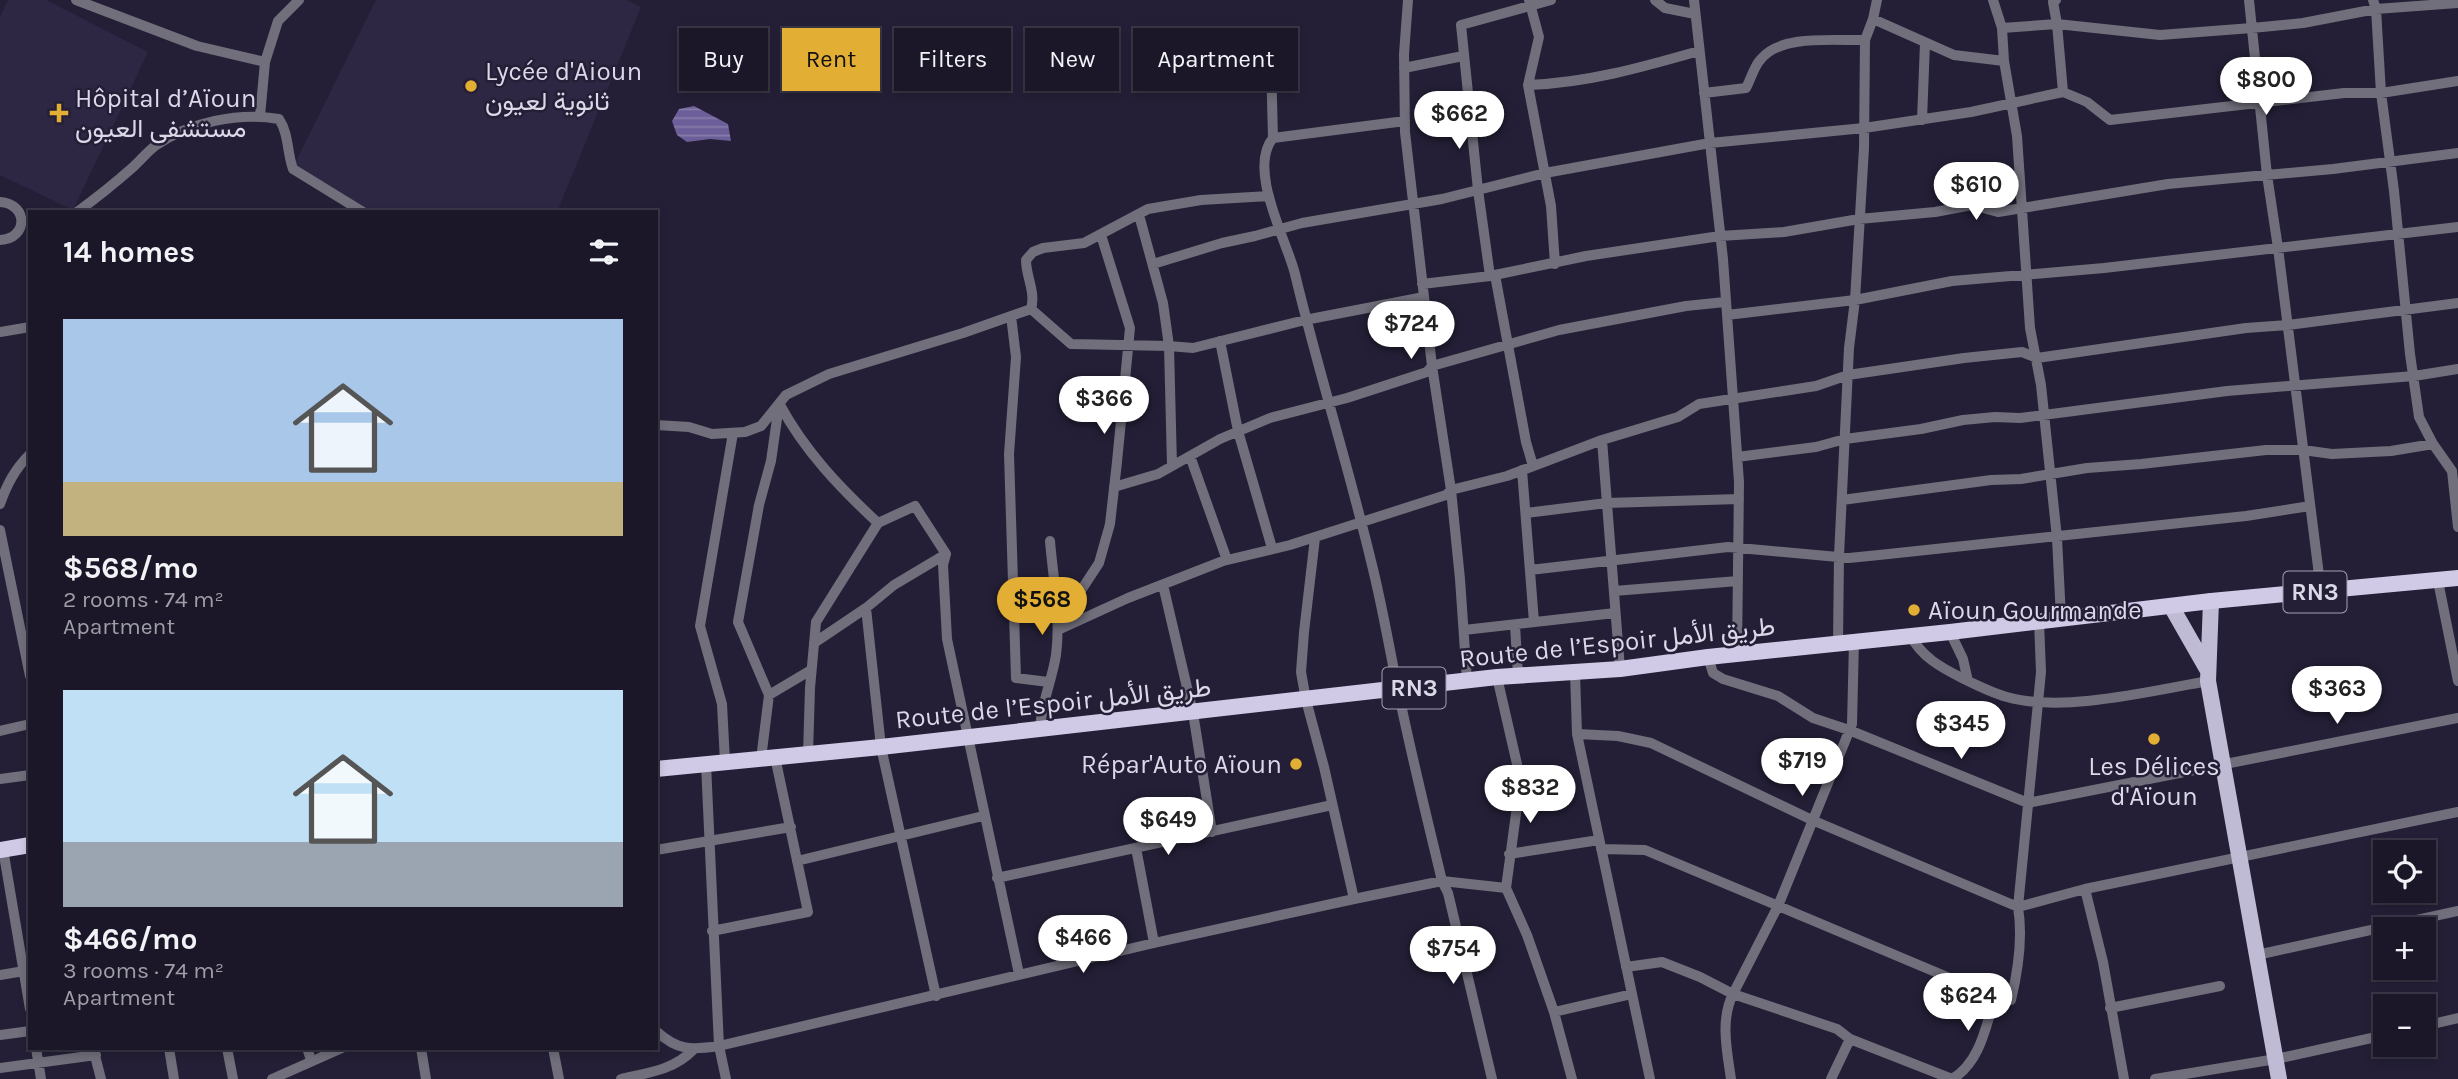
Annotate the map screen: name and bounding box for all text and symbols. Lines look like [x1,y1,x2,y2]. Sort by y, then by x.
chip: Buy [679,28,768,91]
chip: Rent [782,28,880,91]
chip: Filters [894,28,1011,91]
chip: New [1025,28,1119,91]
chip: Apartment [1133,28,1298,91]
place label: Lycée d'Aioun ثانوية لعيون [485,56,642,117]
pin: $800 [2225,58,2307,117]
text: $800 [2236,66,2296,93]
marker: Lycée d'Aioun ثانوية لعيون [463,78,479,94]
place label: Hôpital d’Aïoun مستشفى العيون [75,83,256,144]
pin: $662 [1418,92,1500,151]
text: $662 [1430,100,1488,127]
marker: Hôpital d’Aïoun مستشفى العيون [49,103,69,123]
pin: $610 [1935,162,2017,222]
text: $610 [1950,171,2002,198]
icon: filters [585,233,623,271]
text: 14 homes [63,234,195,270]
pin: $724 [1370,302,1452,361]
text: $724 [1384,310,1438,337]
icon: home [280,365,406,491]
pin: $366 [1063,376,1145,436]
text: $366 [1075,385,1133,412]
text: $568/mo [63,550,198,586]
road number: RN3 [2284,572,2346,612]
pin: $568 [1001,578,1083,637]
text: 2 rooms · 74 m² [63,586,224,613]
text: $568 [1013,586,1071,613]
place label: Aïoun Gourmande [1928,595,2142,626]
marker: Aïoun Gourmande [1906,602,1922,618]
street label: Route de l’Espoir طريق الأمل [1458,610,1776,674]
text: Apartment [63,613,175,640]
pin: $363 [2296,666,2378,726]
road number: RN3 [1382,668,1446,708]
street label: Route de l’Espoir طريق الأمل [894,671,1212,735]
text: $363 [2308,675,2366,702]
pin: $345 [1920,702,2002,761]
text: $345 [1932,710,1990,737]
marker: Les Délices d'Aïoun [2146,731,2162,747]
icon: home [280,736,406,862]
pin: $719 [1761,738,1843,798]
text: $719 [1777,747,1827,774]
place label: Répar'Auto Aïoun [1081,749,1282,780]
place label: Les Délices d'Aïoun [2088,751,2220,812]
marker: Répar'Auto Aïoun [1288,756,1304,772]
pin: $832 [1489,766,1571,825]
text: $832 [1501,774,1559,801]
pin: $649 [1127,798,1209,857]
text: $649 [1139,806,1197,833]
map controls [2373,840,2436,1057]
button: locate [2373,840,2436,903]
pin: $466 [1042,916,1124,975]
button: + [2373,917,2436,980]
text: $466/mo [63,921,198,957]
text: $466 [1054,924,1112,951]
pin: $754 [1412,926,1494,986]
text: $754 [1426,935,1480,962]
text: 3 rooms · 74 m² [63,957,224,984]
pin: $624 [1927,974,2009,1033]
text: $624 [1939,982,1997,1009]
text: Apartment [63,984,175,1011]
button: − [2373,994,2436,1057]

